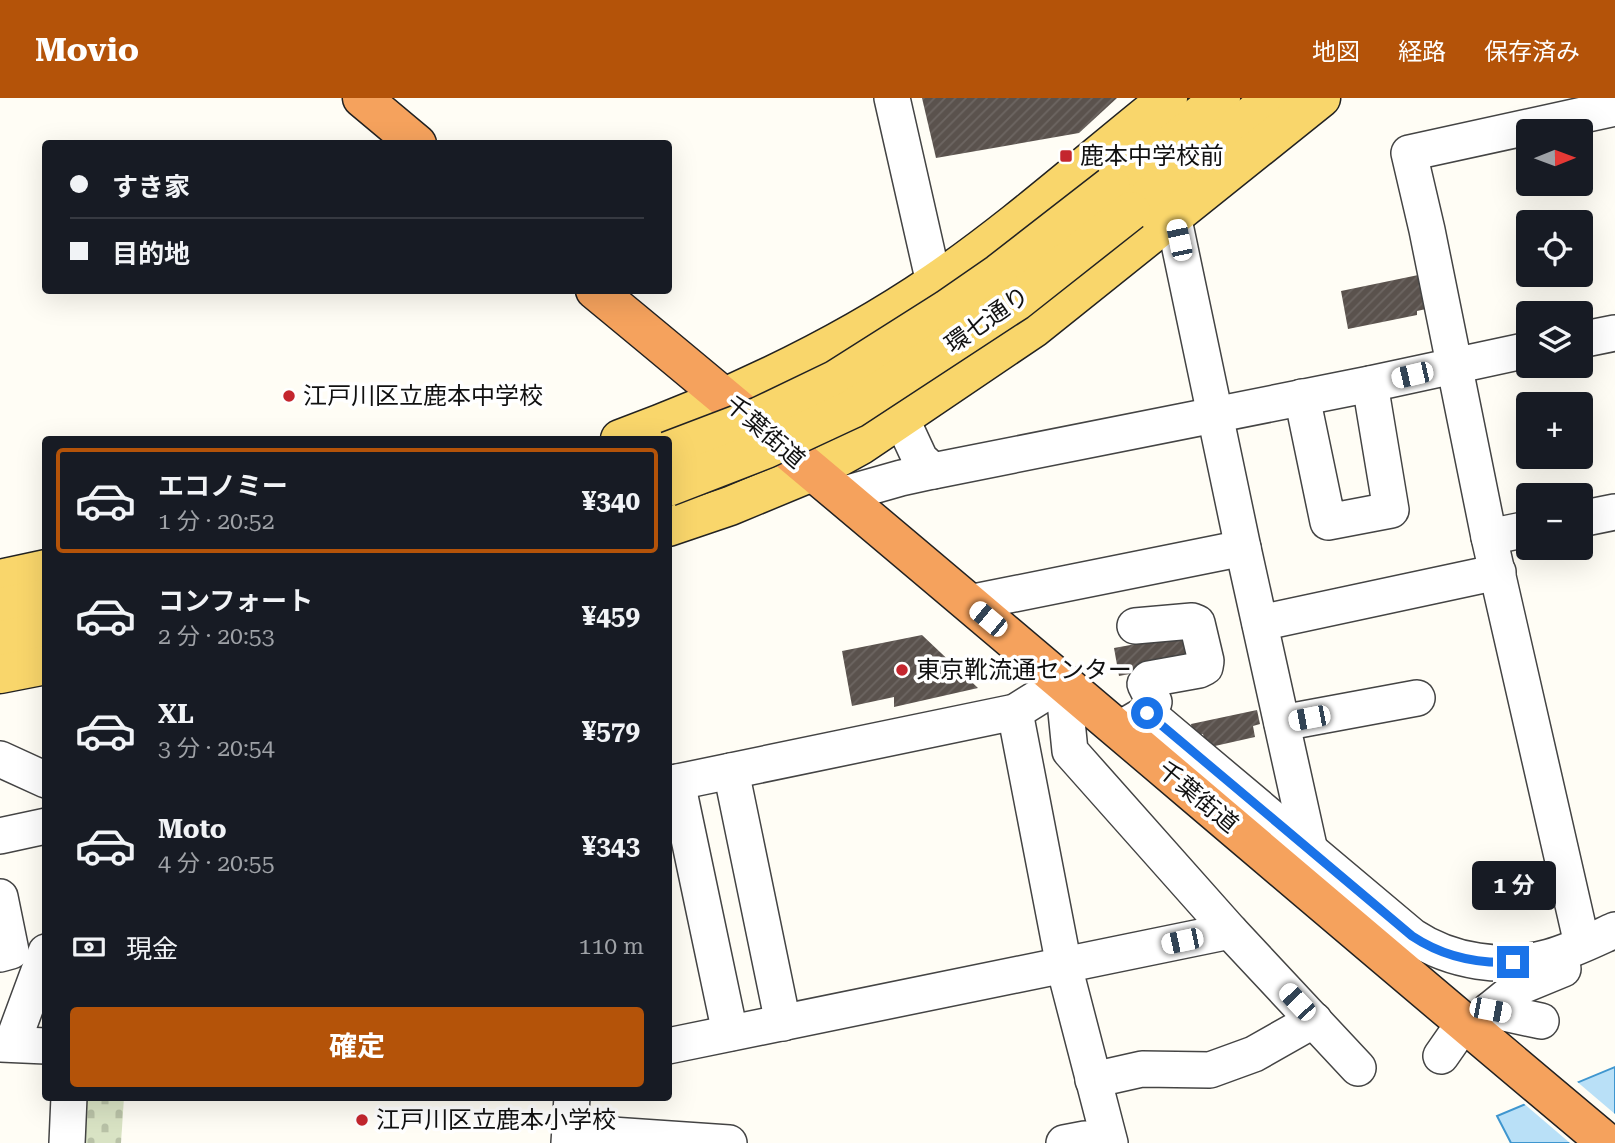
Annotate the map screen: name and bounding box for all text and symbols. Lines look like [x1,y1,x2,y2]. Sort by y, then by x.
text: Movio [35,30,139,69]
text: 地図 [1312,38,1360,66]
text: 経路 [1398,38,1446,66]
text: 保存済み [1484,38,1580,66]
north arrow [1516,119,1592,196]
map controls [1516,119,1593,560]
place label: 鹿本中学校前 [1080,142,1224,170]
marker: 鹿本中学校前 [1058,148,1074,164]
text: すき家 [112,172,190,202]
button: locate [1516,210,1593,287]
car [1165,217,1194,263]
text: 目的地 [112,239,190,269]
street label: 環七通り [940,281,1034,359]
button: layers [1516,301,1593,378]
car [1390,360,1435,390]
place label: 江戸川区立鹿本中学校 [303,382,543,410]
marker: 江戸川区立鹿本中学校 [281,388,297,404]
street label: 千葉街道 [720,390,810,474]
button: + [1516,392,1593,469]
icon: car [74,469,137,532]
text: エコノミー [158,471,288,501]
button: − [1516,483,1593,560]
text: ¥340 [582,486,640,516]
text: 1 分 · 20:52 [158,508,275,535]
icon: car [74,584,137,647]
text: コンフォート [158,586,313,616]
car [966,597,1011,641]
text: ¥459 [582,601,640,631]
text: 2 分 · 20:53 [158,623,275,650]
place label: 東京靴流通センター [916,656,1132,684]
marker: 東京靴流通センター [894,662,910,678]
route start [1131,697,1163,729]
icon: car [74,699,137,762]
text: XL [158,699,194,729]
car [1287,704,1332,732]
text: ¥579 [582,716,640,746]
text: 3 分 · 20:54 [158,735,275,762]
street label: 千葉街道 [1152,755,1244,839]
icon: car [74,814,137,877]
text: Moto [158,814,227,844]
text: ¥343 [582,831,640,861]
text: 4 分 · 20:55 [158,850,275,877]
callout: 1 分 [1471,860,1555,910]
text: 1 分 [1493,872,1535,899]
car [1160,926,1205,956]
icon: cash [70,928,108,966]
text: 110 m [579,933,644,960]
text: 現金 [126,934,178,964]
route end [1497,946,1529,978]
car [1275,979,1320,1025]
car [1468,996,1513,1024]
button: 確定 [70,1007,644,1087]
place label: 江戸川区立鹿本小学校 [376,1106,616,1134]
marker: 江戸川区立鹿本小学校 [354,1112,370,1128]

